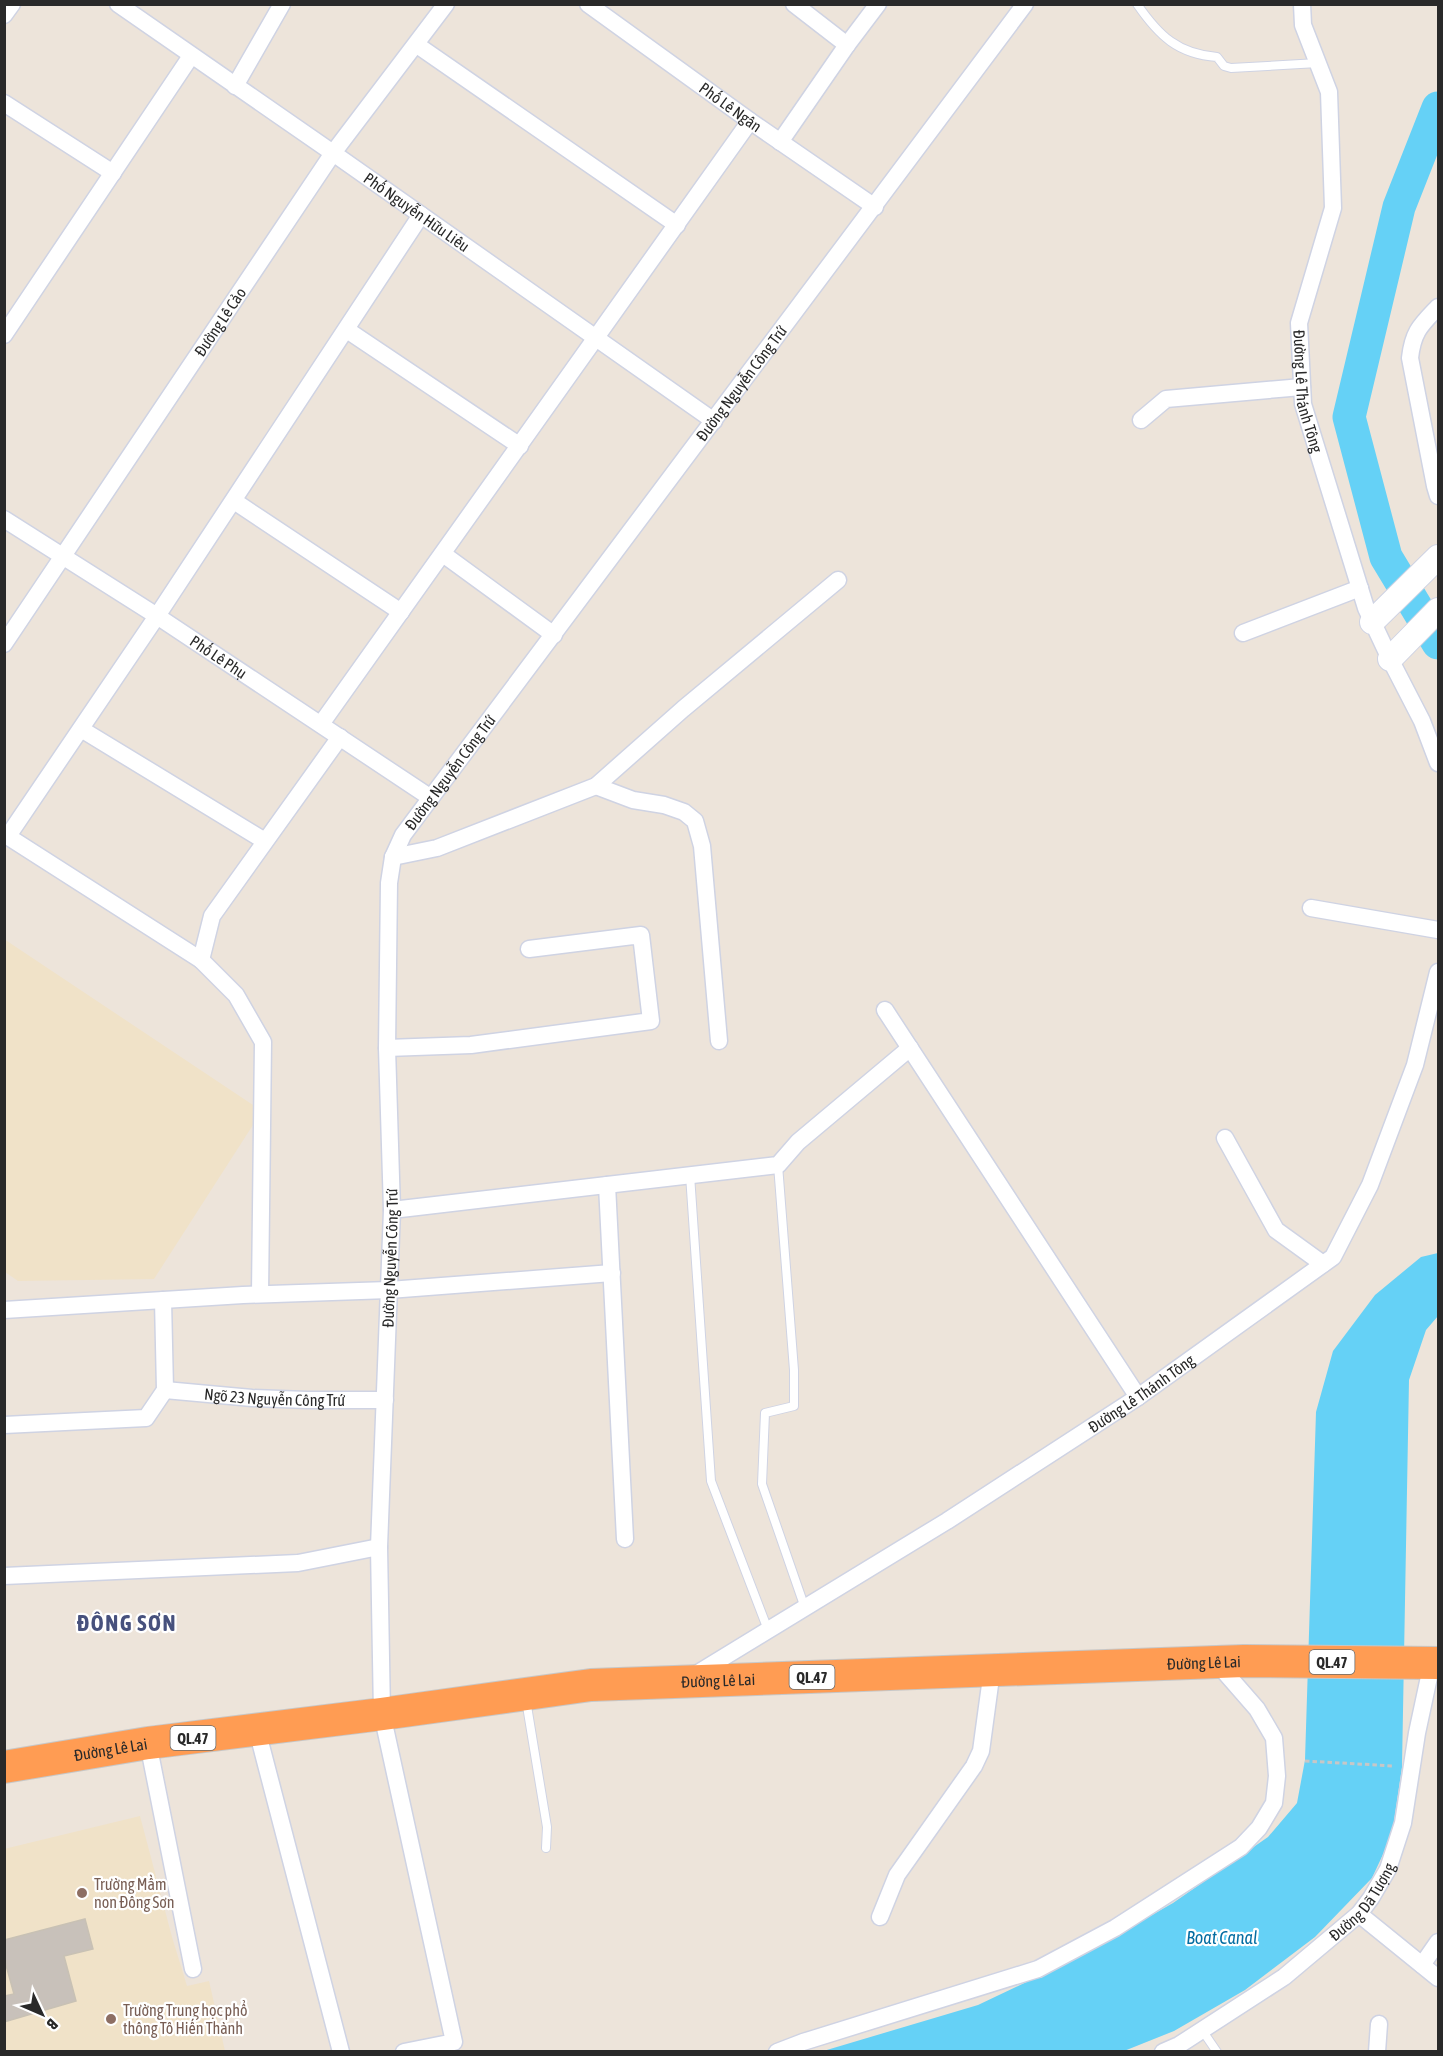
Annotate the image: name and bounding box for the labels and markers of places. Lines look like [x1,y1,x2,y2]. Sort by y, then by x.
place label: Trường Mầm non Đông Sơn [94,1874,175,1912]
marker: Trường Mầm non Đông Sơn [75,1886,89,1900]
place label: Trường Trung học phổ thông Tô Hiến Thành [123,2000,247,2038]
marker: Trường Trung học phổ thông Tô Hiến Thành [104,2012,118,2026]

